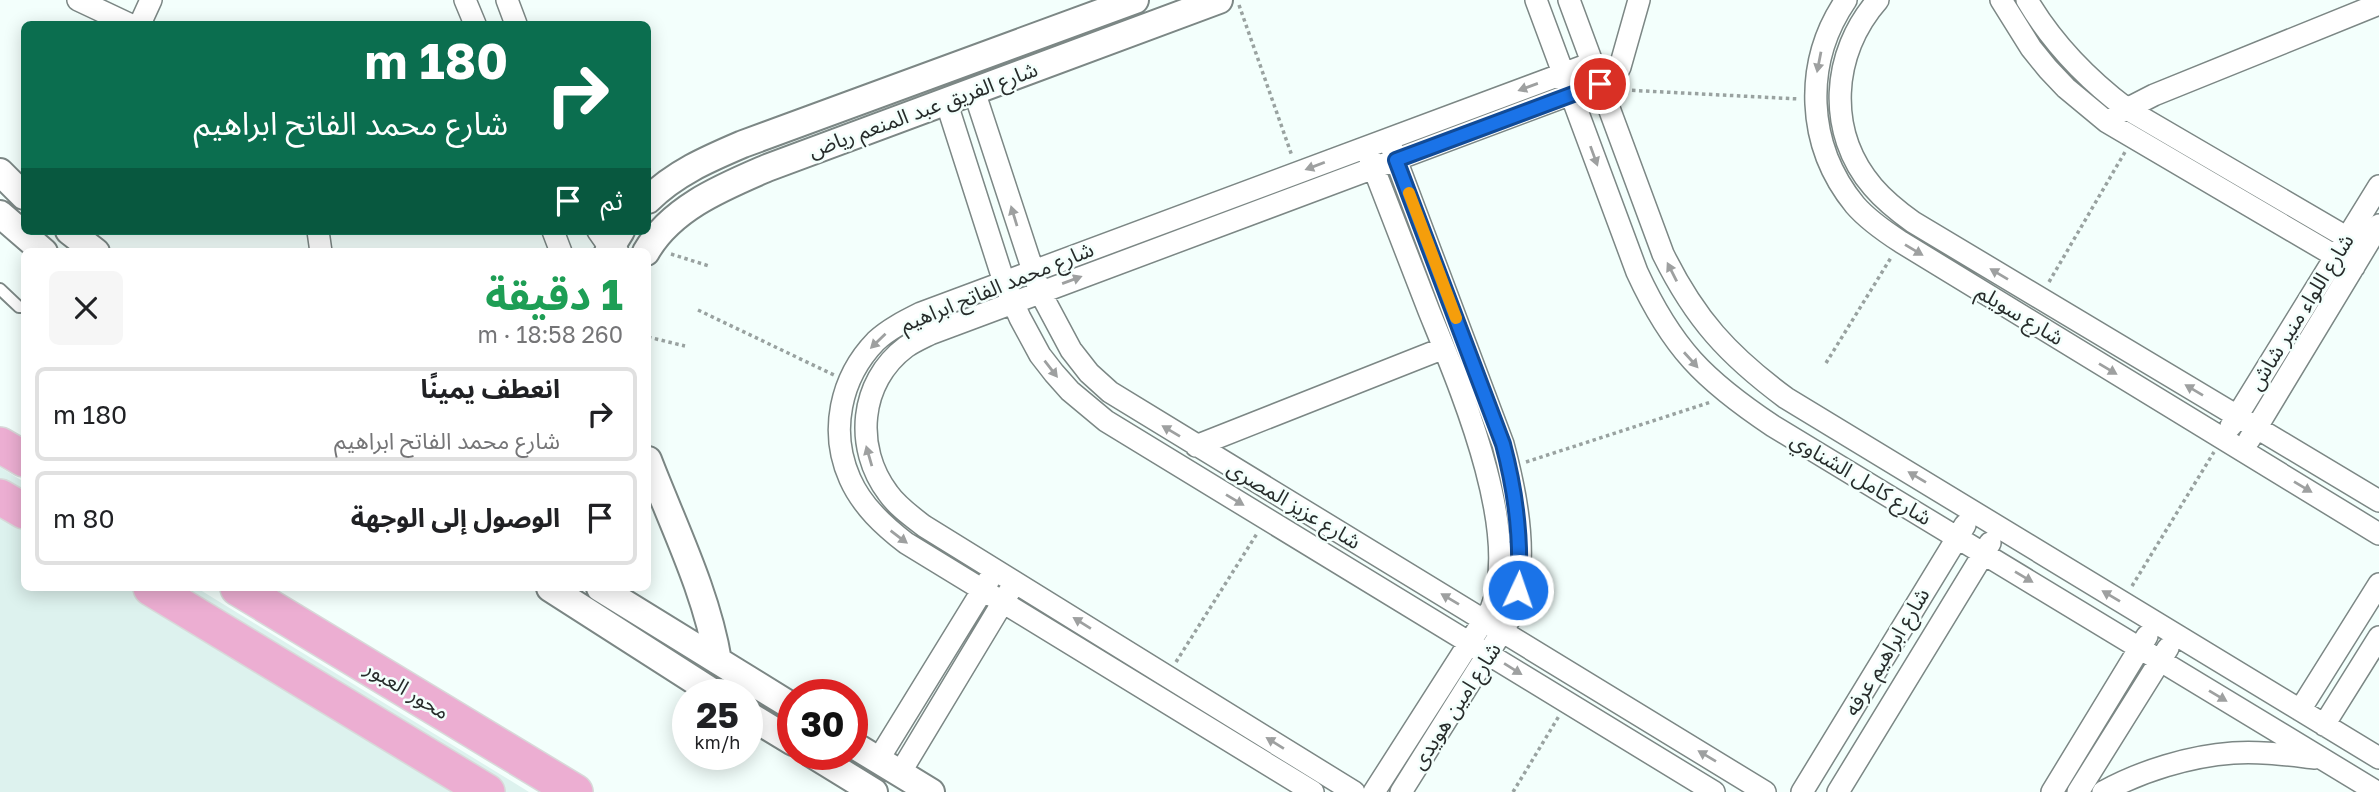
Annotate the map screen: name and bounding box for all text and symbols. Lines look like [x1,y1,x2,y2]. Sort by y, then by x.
text: 180 m [364,31,508,90]
icon: right [532,49,623,140]
one-way arrow [1813,51,1824,73]
pin [1570,54,1630,114]
street label: شارع الفريق عبد المنعم رياض [804,55,1042,165]
icon: arrive [1581,65,1619,103]
one-way arrow [1518,82,1539,93]
text: شارع محمد الفاتح ابراهيم [194,104,508,142]
one-way arrow [1588,145,1599,166]
one-way arrow [1305,161,1326,172]
icon: arrive [549,182,587,220]
text: ثم [601,185,623,216]
one-way arrow [1008,205,1018,226]
street label: شارع اللواء منير شاش [2242,229,2361,396]
street label: شارع محمد الفاتح ابراهيم [896,235,1098,340]
one-way arrow [1905,244,1924,257]
one-way arrow [1666,262,1677,282]
one-way arrow [1989,268,2009,280]
text: 1 دقيقة [485,269,623,319]
button: close [49,271,123,345]
one-way arrow [1061,275,1082,286]
street label: شارع سويلم [1971,278,2069,353]
text: 260 m · 18:58 [478,320,623,348]
one-way arrow [870,333,887,349]
one-way arrow [1683,351,1698,368]
one-way arrow [1043,359,1058,377]
one-way arrow [2099,363,2118,375]
text: انعطف يمينًا [421,373,560,404]
one-way arrow [2185,384,2204,397]
icon: right [581,395,619,433]
text: 180 m [53,399,127,430]
one-way arrow [1162,425,1181,437]
text: شارع محمد الفاتح ابراهيم [334,426,560,454]
street label: شارع كامل الشناوي [1784,426,1937,534]
one-way arrow [864,445,874,466]
street label: شارع عزيز المصرى [1222,454,1366,557]
one-way arrow [1907,471,1927,484]
one-way arrow [2293,481,2312,494]
one-way arrow [1226,493,1245,506]
icon: arrive [581,499,619,537]
text: الوصول إلى الوجهة [351,502,560,533]
text: 80 m [53,503,115,534]
one-way arrow [890,529,908,543]
position arrow [1481,553,1555,627]
one-way arrow [2014,571,2034,584]
street label: شارع ابراهيم عرفه [1838,583,1937,722]
one-way arrow [2102,589,2121,602]
one-way arrow [1440,593,1459,606]
one-way arrow [1072,617,1091,630]
street label: شارع امين هويدى [1404,637,1508,775]
street label: محور العبور [360,653,454,724]
one-way arrow [1503,663,1522,676]
speed limit sign: 30 [777,679,868,770]
one-way arrow [2209,689,2228,702]
text: 25 [696,694,739,736]
text: km/h [695,731,740,753]
one-way arrow [1265,737,1285,750]
one-way arrow [1697,750,1716,763]

